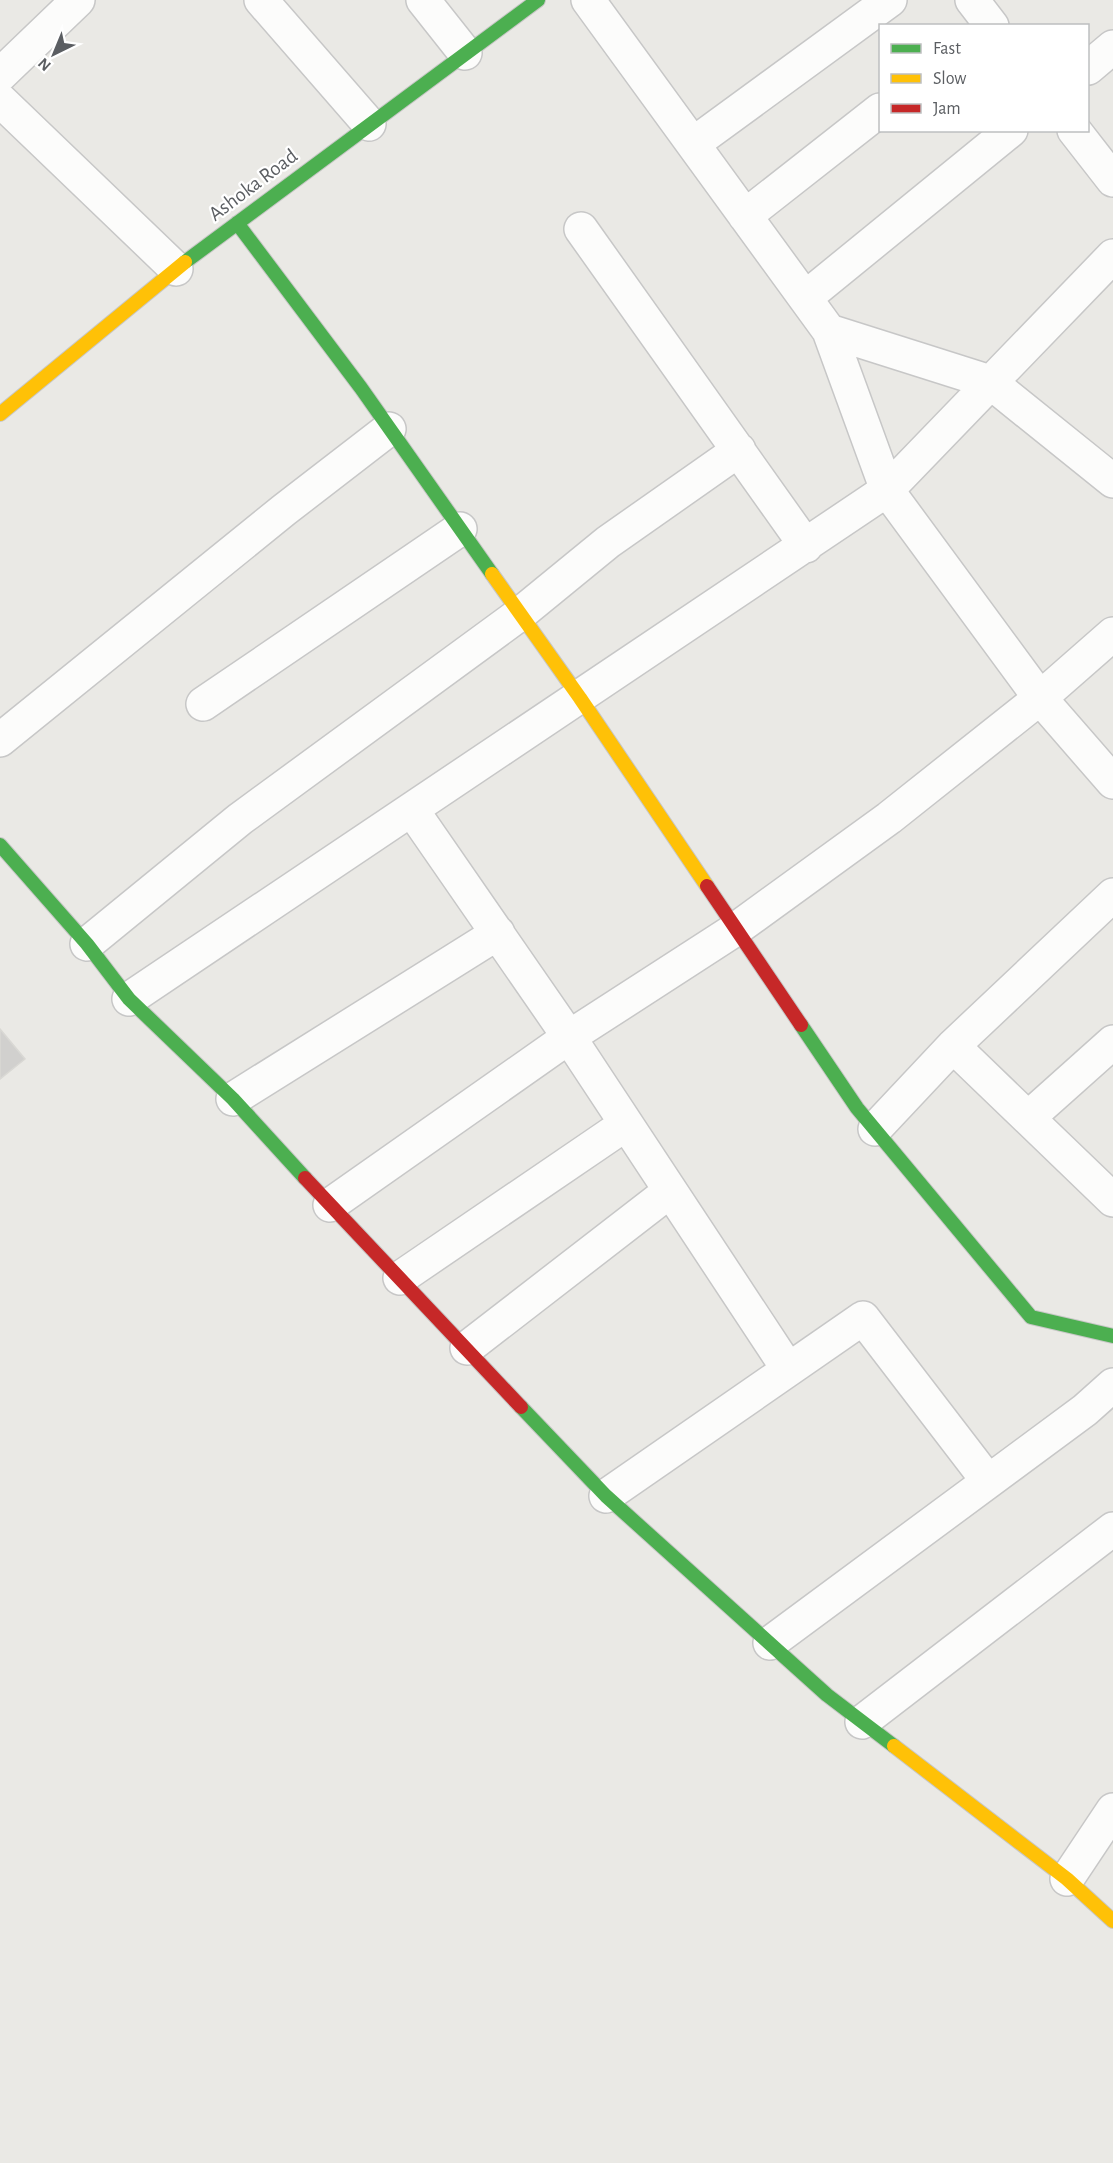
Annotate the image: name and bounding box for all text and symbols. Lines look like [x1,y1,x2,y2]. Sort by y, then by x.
north arrow [24,24,84,84]
legend [879,24,1089,132]
text: Fast [933,40,961,58]
text: N [35,55,54,74]
text: Slow [933,70,966,88]
text: Jam [933,100,961,118]
street label: Ashoka Road [205,145,301,225]

